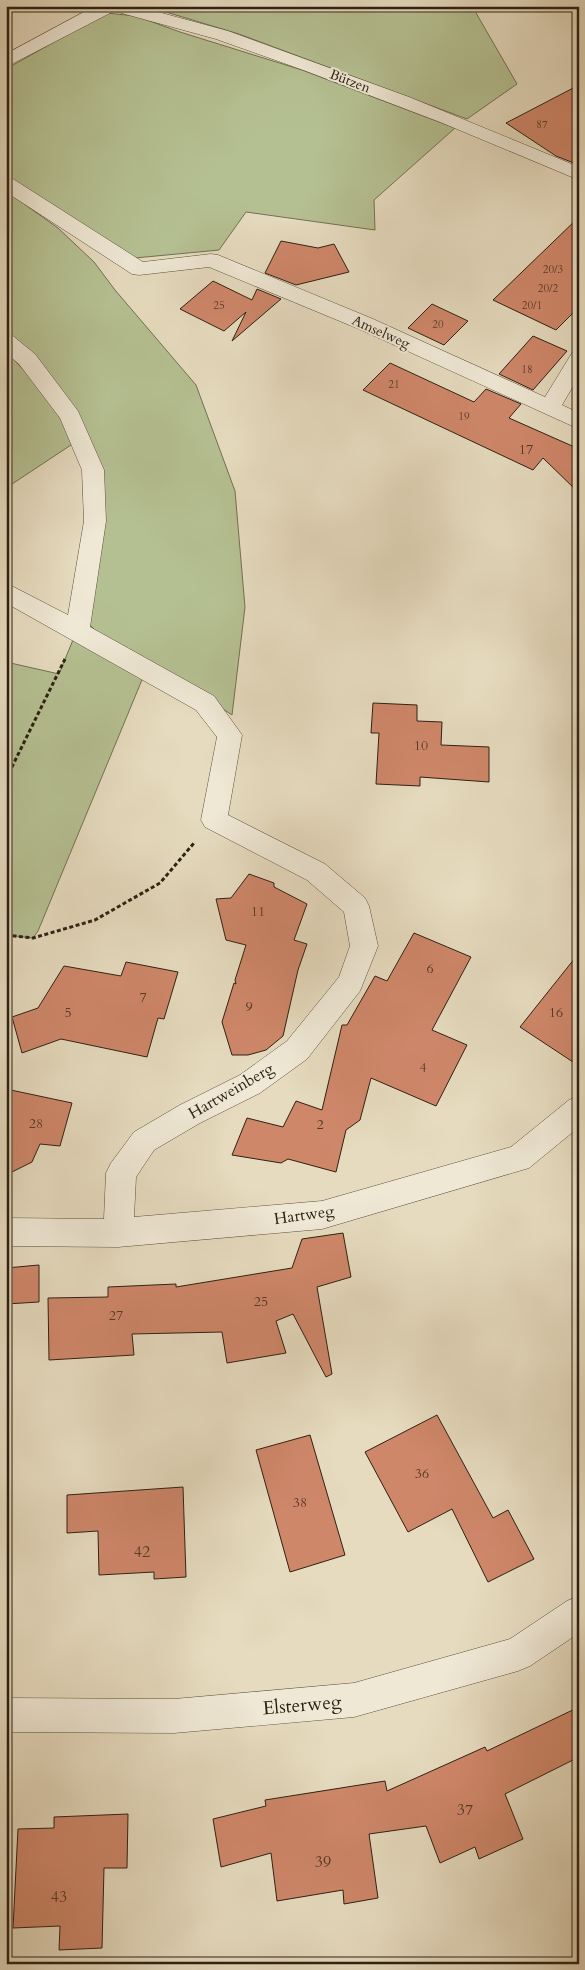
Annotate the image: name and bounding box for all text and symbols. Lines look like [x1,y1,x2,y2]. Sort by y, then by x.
street label: Bützen [327,65,373,97]
house number: 87 [536,117,548,132]
house number: 20/3 [543,262,564,277]
house number: 20/2 [538,281,559,296]
house number: 25 [213,298,225,313]
house number: 20/1 [522,298,542,313]
street label: Amselweg [349,311,413,353]
house number: 20 [432,317,444,332]
house number: 18 [521,362,533,377]
house number: 21 [388,377,400,392]
house number: 19 [458,409,470,424]
house number: 17 [519,440,533,459]
house number: 10 [414,736,428,755]
house number: 11 [251,902,265,921]
house number: 6 [426,959,434,978]
house number: 7 [139,988,147,1007]
house number: 9 [245,997,253,1016]
house number: 5 [64,1003,72,1022]
house number: 16 [549,1003,563,1022]
street label: Hartweinberg [184,1058,278,1124]
house number: 4 [419,1058,427,1077]
house number: 28 [29,1114,43,1133]
house number: 2 [316,1115,324,1134]
street label: Hartweg [273,1200,335,1230]
house number: 25 [254,1292,268,1311]
house number: 27 [109,1306,123,1325]
house number: 36 [415,1464,429,1483]
house number: 38 [293,1493,307,1512]
house number: 42 [134,1541,150,1563]
street label: Elsterweg [262,1689,343,1721]
house number: 37 [457,1799,473,1821]
house number: 39 [315,1851,331,1873]
house number: 43 [51,1886,67,1908]

